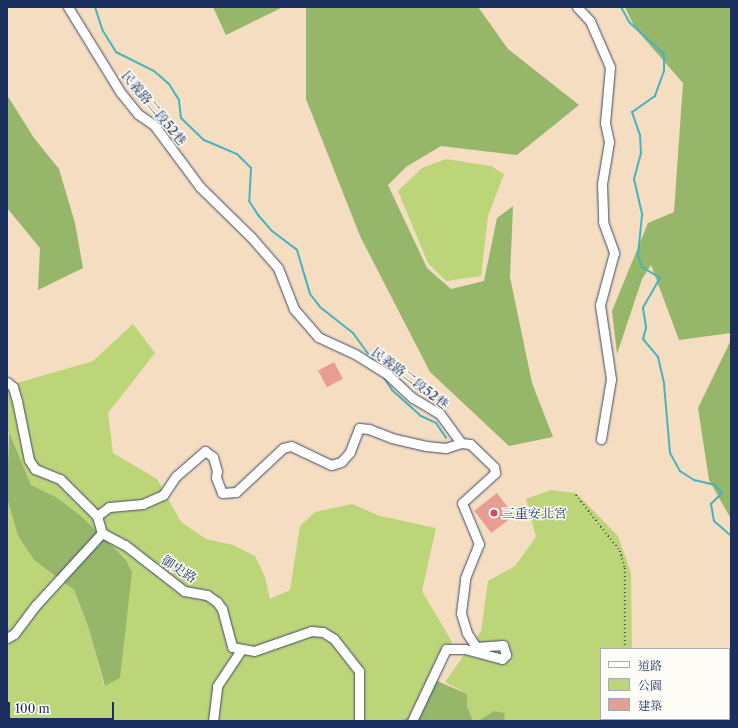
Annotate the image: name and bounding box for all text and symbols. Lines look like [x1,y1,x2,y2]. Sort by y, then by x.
street label: 民義路二段52巷 [118,68,190,148]
street label: 民義路二段52巷 [368,344,452,412]
place label: 三重安北宮 [502,505,567,521]
marker: 三重安北宮 [489,508,499,518]
street label: 御史路 [158,552,200,586]
legend [600,648,730,720]
text: 道路 [638,658,662,673]
text: 公園 [638,678,662,693]
scale bar [10,694,116,720]
text: 建築 [638,698,662,713]
text: 100 m [15,701,50,716]

